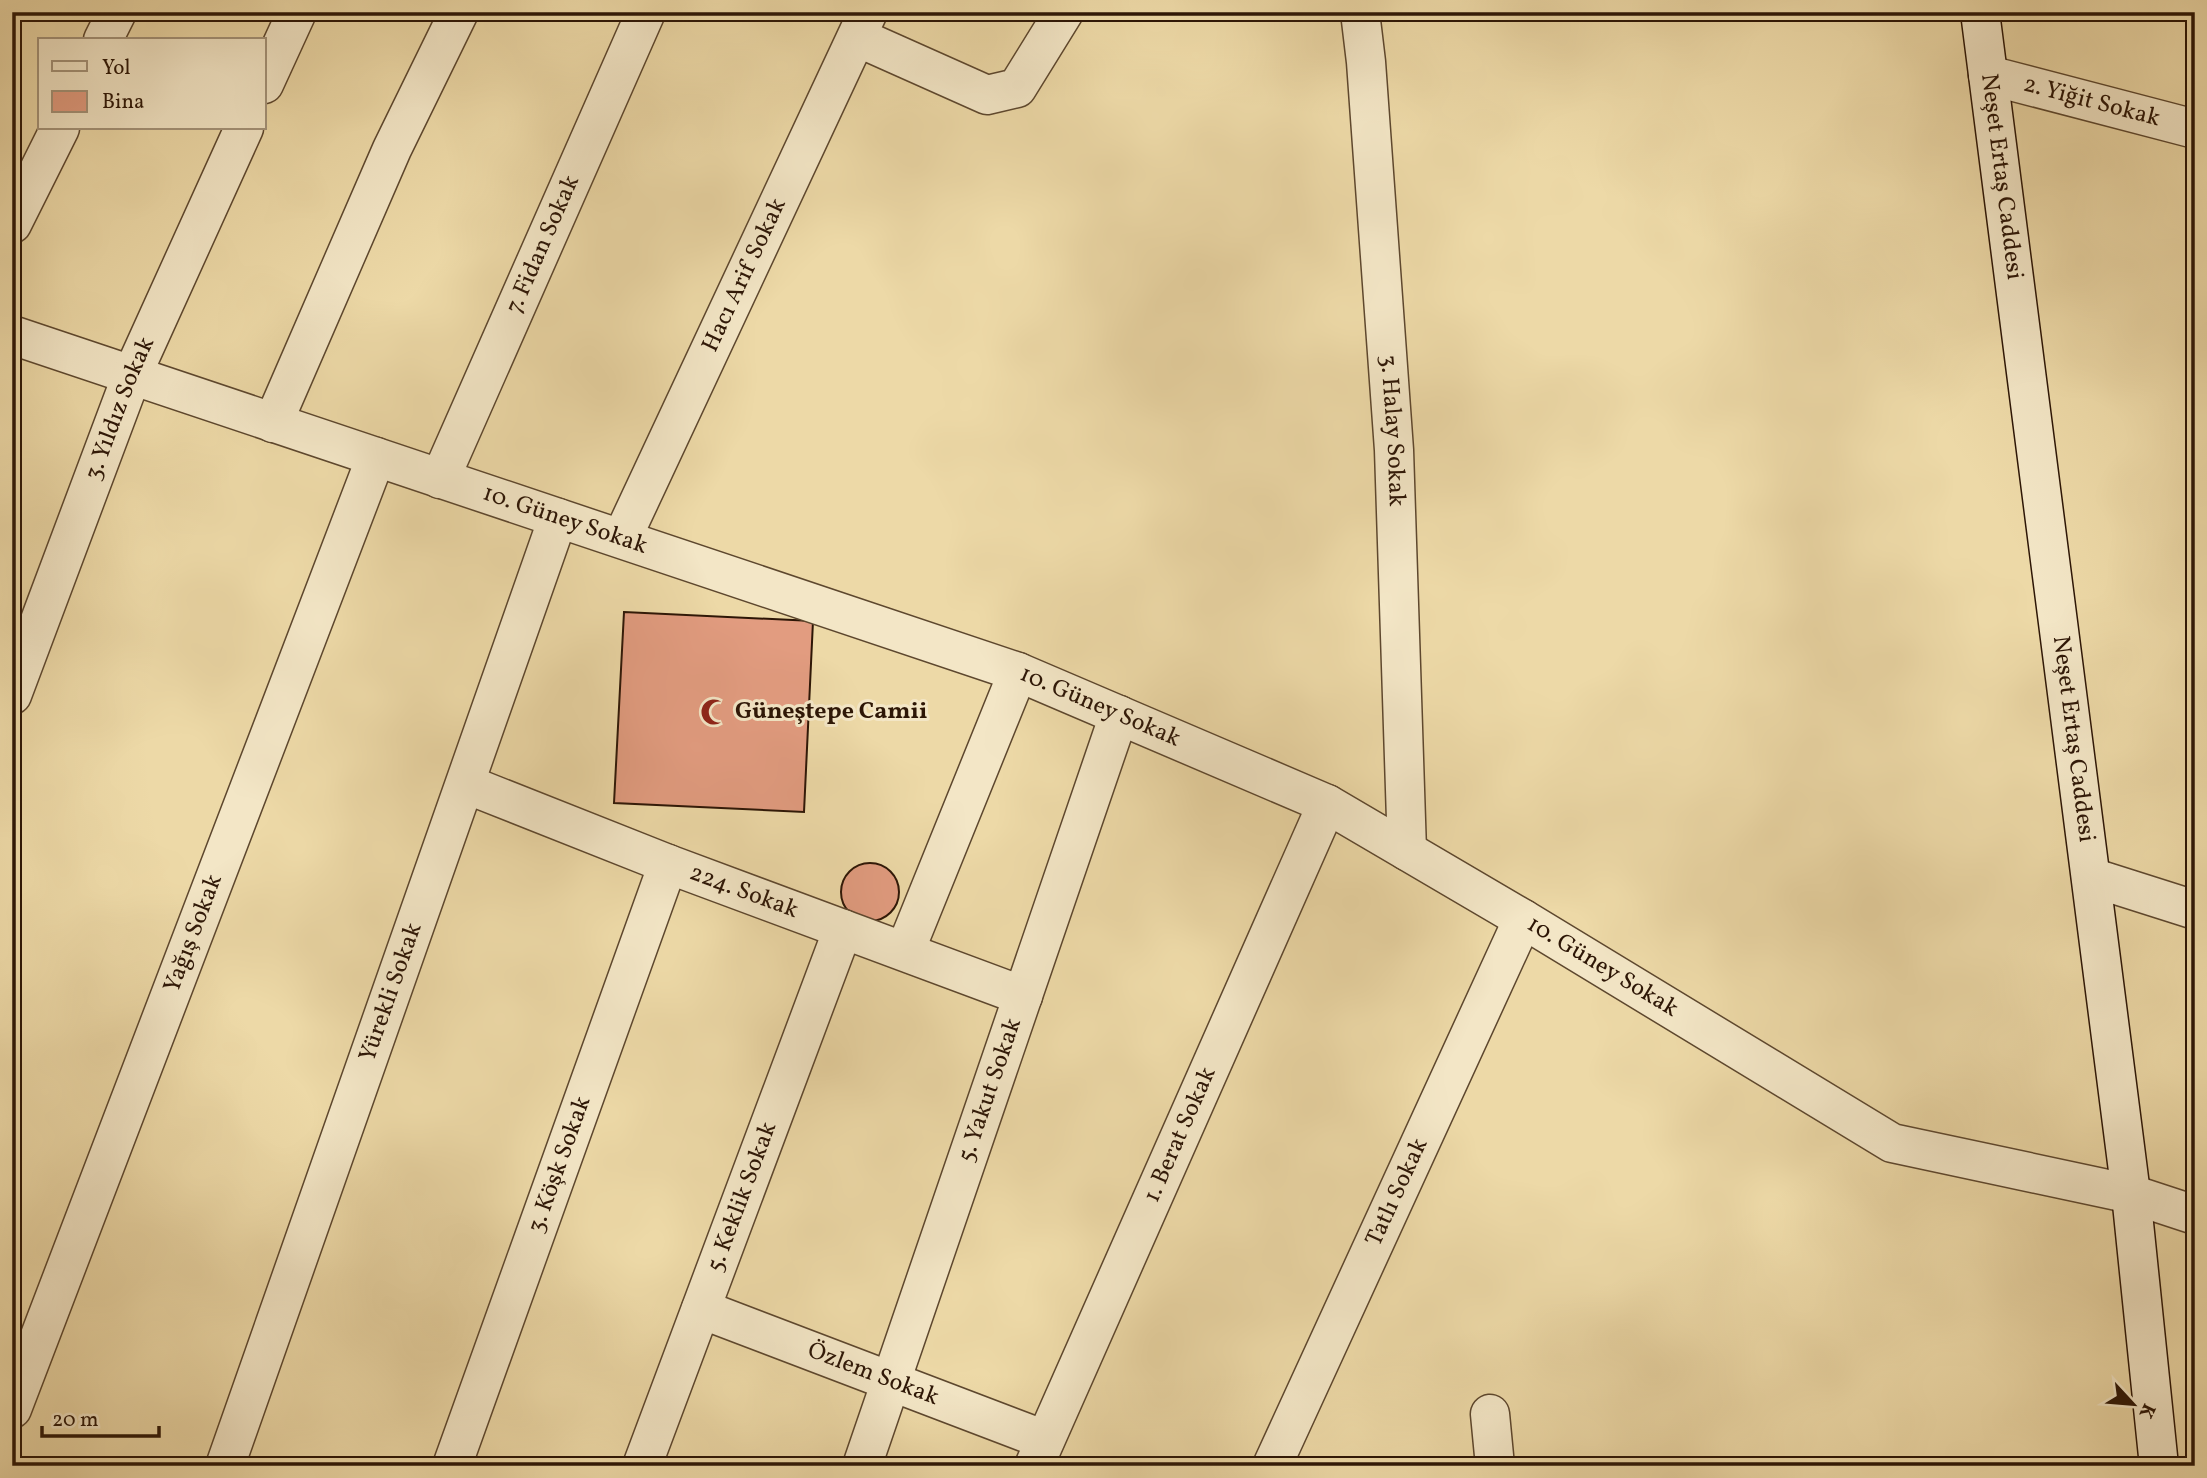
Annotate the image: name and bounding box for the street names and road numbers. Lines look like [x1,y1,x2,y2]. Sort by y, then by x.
street label: 2. Yiğit Sokak [2019,68,2164,136]
street label: Neşet Ertaş Caddesi [1971,71,2031,282]
street label: 7. Fidan Sokak [498,170,589,319]
street label: Hacı Arif Sokak [694,193,795,358]
street label: 3. Yıldız Sokak [77,332,164,485]
street label: 3. Halay Sokak [1370,354,1413,507]
street label: 10. Güney Sokak [478,477,652,564]
street label: Neşet Ertaş Caddesi [2043,634,2103,844]
street label: 10. Güney Sokak [1014,658,1186,756]
street label: 224. Sokak [684,856,803,928]
street label: Yağış Sokak [156,870,232,998]
street label: 10. Güney Sokak [1520,908,1685,1026]
street label: Yürekli Sokak [351,918,431,1066]
street label: 5. Yakut Sokak [950,1014,1031,1167]
street label: 1. Berat Sokak [1136,1062,1225,1208]
street label: 3. Köşk Sokak [520,1092,600,1238]
street label: 5. Keklik Sokak [699,1117,786,1277]
street label: Tatlı Sokak [1358,1133,1437,1252]
street label: Özlem Sokak [802,1334,944,1415]

